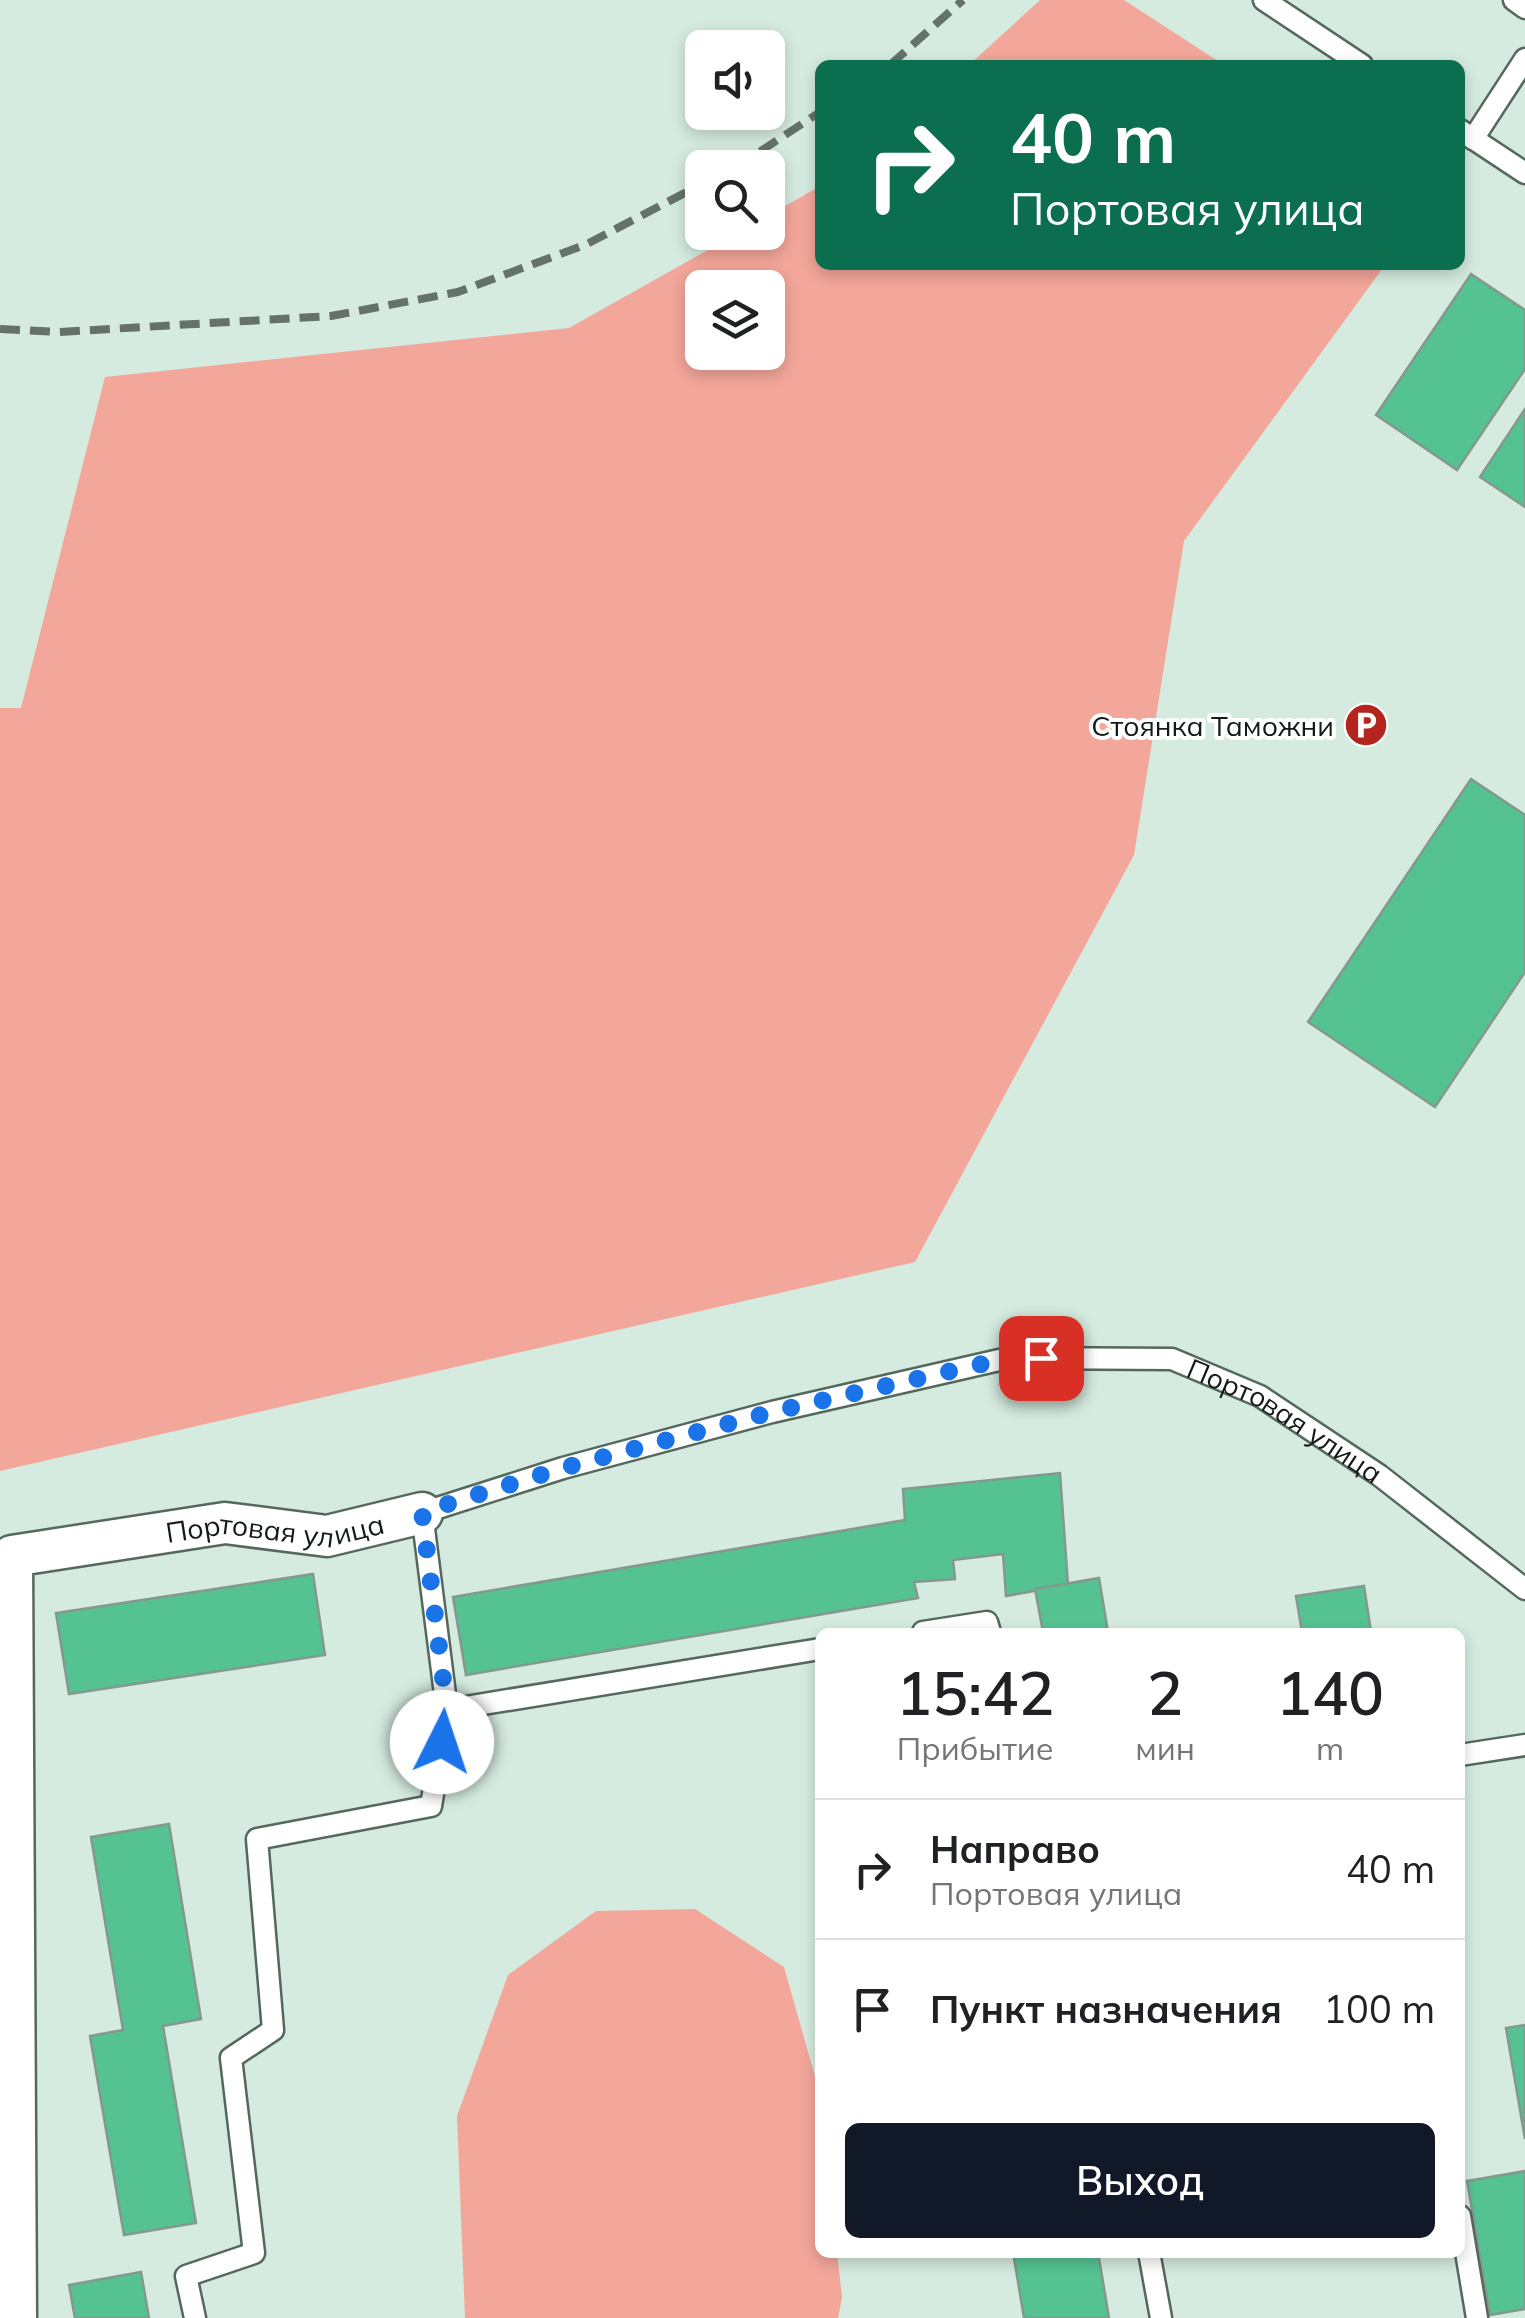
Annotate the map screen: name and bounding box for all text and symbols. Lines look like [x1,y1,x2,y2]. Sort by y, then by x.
map controls [685,30,785,370]
button: sound [685,30,785,130]
text: 40 m [1010,93,1176,181]
icon: right [845,100,975,230]
button: search [685,150,785,250]
text: Портовая улица [1010,180,1365,236]
button: layers [685,270,785,370]
parking icon: Стоянка Таможни [1343,702,1389,748]
place label: Стоянка Таможни [1091,708,1334,743]
pin [999,1316,1084,1401]
icon: arrive [1014,1331,1069,1386]
street label: Портовая улица [1182,1350,1390,1490]
street label: Портовая улица [163,1505,388,1554]
text: 15:42 [896,1655,1054,1730]
text: 2 [1147,1655,1183,1730]
text: 140 [1276,1655,1384,1730]
position arrow [390,1690,494,1794]
text: Прибытие [897,1728,1054,1768]
text: мин [1135,1728,1195,1768]
text: m [1316,1728,1344,1768]
text: Направо [930,1825,1100,1873]
icon: right [845,1842,900,1897]
text: 40 m [1346,1845,1435,1893]
text: Портовая улица [930,1873,1182,1913]
icon: arrive [845,1982,900,2037]
text: Пункт назначения [930,1985,1282,2033]
text: 100 m [1323,1985,1435,2033]
button: Выход [845,2123,1435,2238]

